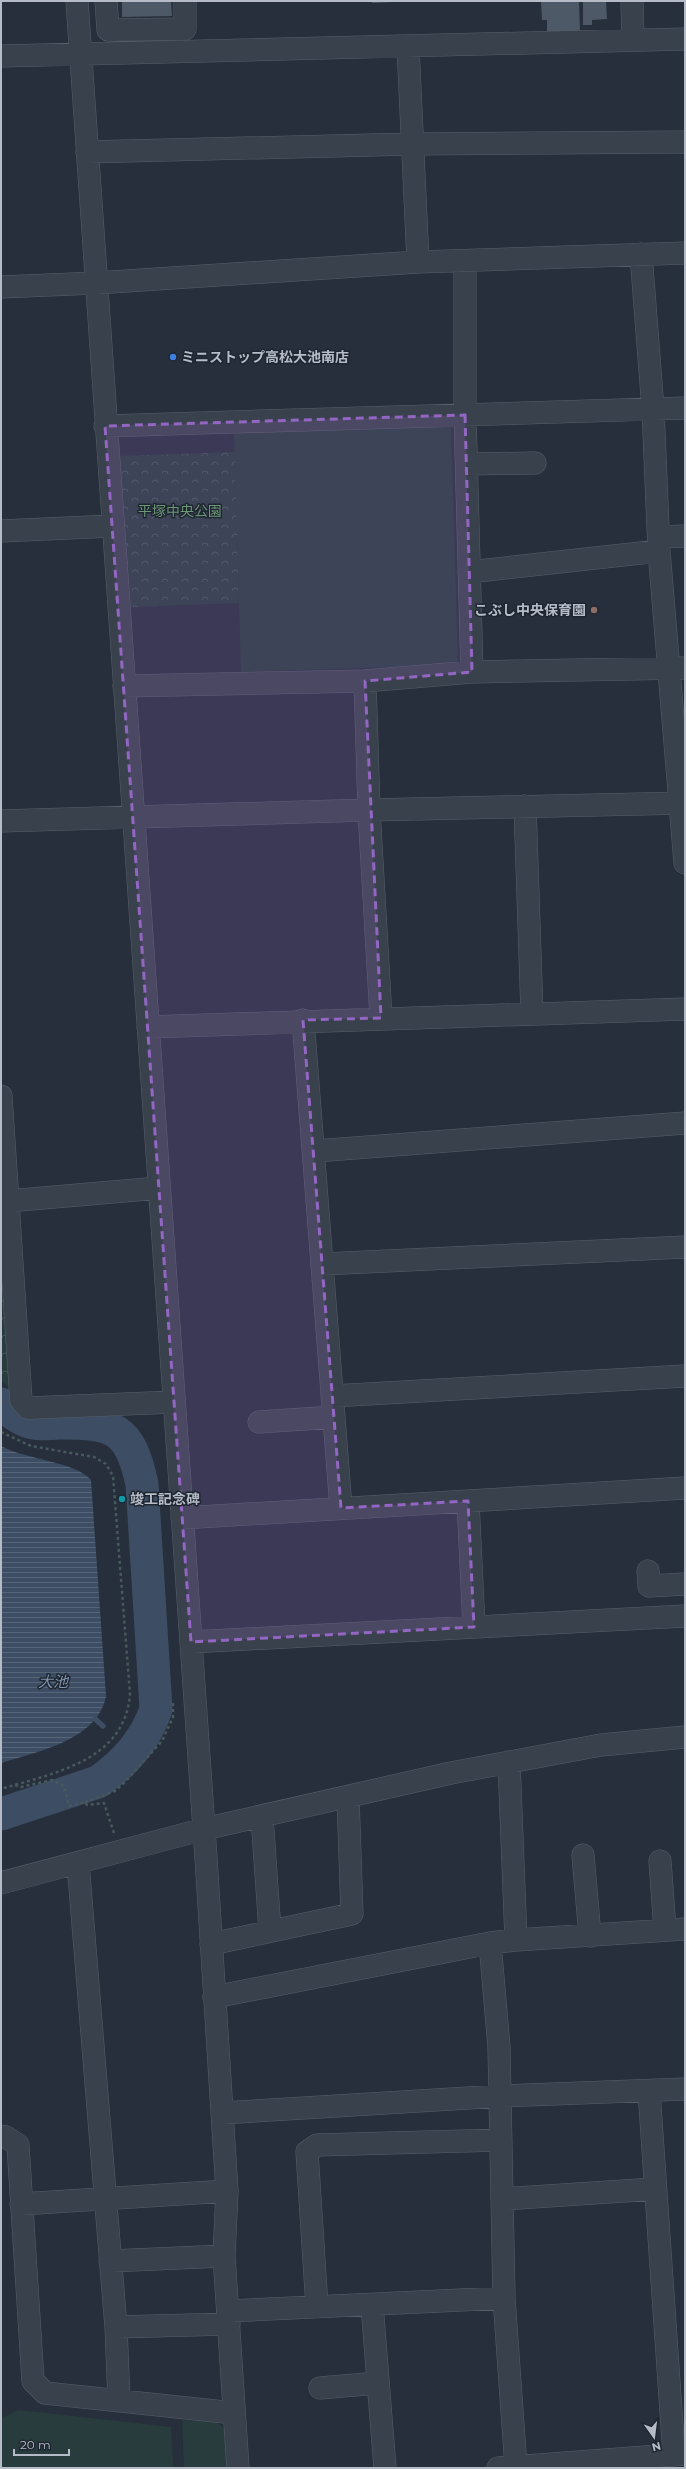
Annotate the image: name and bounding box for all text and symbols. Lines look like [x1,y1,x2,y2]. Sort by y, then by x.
place label: ミニストップ高松大池南店 [181,348,349,366]
marker: ミニストップ高松大池南店 [168,352,178,362]
park label: 平塚中央公園 [138,502,222,520]
place label: こぶし中央保育園 [474,601,586,619]
marker: こぶし中央保育園 [589,605,599,615]
place label: 竣工記念碑 [130,1490,200,1508]
marker: 竣工記念碑 [117,1494,127,1504]
water label: 大池 [38,1672,70,1691]
north arrow [634,2417,674,2457]
scale bar [14,2431,69,2457]
text: 20 m [20,2437,51,2452]
text: N [650,2439,662,2455]

